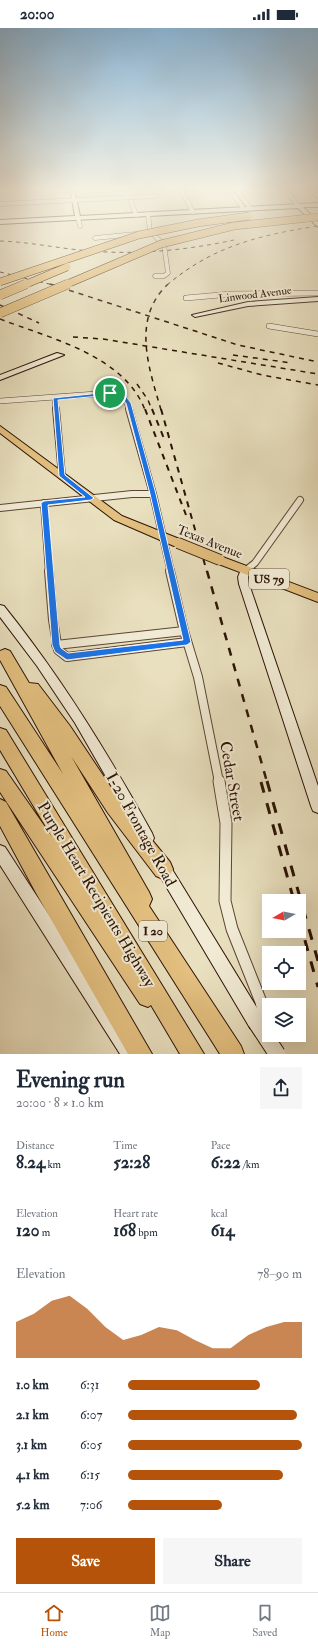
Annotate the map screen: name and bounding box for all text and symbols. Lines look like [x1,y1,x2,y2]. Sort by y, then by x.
text: 20:00 [20,5,54,24]
street label: Linwood Avenue [218,284,293,305]
pin [93,376,127,410]
icon: arrive [99,382,121,404]
street label: Texas Avenue [174,522,245,563]
road number: US 79 [249,569,289,589]
street label: Cedar Street [215,740,249,823]
street label: I-20 Frontage Road [101,769,181,890]
street label: Purple Heart Recipients Highway [32,798,160,992]
north arrow [262,894,306,938]
map controls [262,894,306,1042]
road number: I 20 [139,921,167,941]
button: locate [262,946,306,990]
button: layers [262,998,306,1042]
text: Evening run [16,1066,125,1094]
button: share [260,1067,302,1109]
text: 20:00 · 8 × 1.0 km [16,1095,104,1111]
text: Distance [16,1139,54,1152]
text: Time [113,1139,137,1152]
text: Pace [211,1139,230,1152]
text: 8.24 [16,1152,45,1173]
text: 52:28 [113,1152,150,1173]
text: 6:22 [211,1152,241,1173]
text: km [45,1158,61,1171]
text: /km [241,1158,260,1171]
text: Elevation [16,1207,58,1220]
text: Heart rate [113,1207,158,1220]
text: kcal [211,1207,228,1220]
text: 120 [16,1220,39,1241]
text: 168 [113,1220,136,1241]
text: 614 [211,1220,234,1241]
text: m [39,1226,50,1239]
text: bpm [136,1226,158,1239]
text: Elevation [16,1266,66,1282]
text: 78–90 m [257,1266,302,1282]
text: 1.0 km [16,1377,49,1393]
text: 6:31 [80,1377,99,1393]
text: 2.1 km [16,1407,49,1423]
text: 6:07 [80,1407,102,1423]
text: 3.1 km [16,1437,47,1453]
text: 6:05 [80,1437,102,1453]
text: 4.1 km [16,1467,49,1483]
text: 6:15 [80,1467,100,1483]
text: 5.2 km [16,1497,50,1513]
text: 7:06 [80,1497,102,1513]
button: Save [16,1538,155,1584]
button: Share [163,1538,302,1584]
tab: Home [41,1602,68,1639]
tab: Map [149,1602,171,1639]
tab: Saved [252,1602,277,1639]

